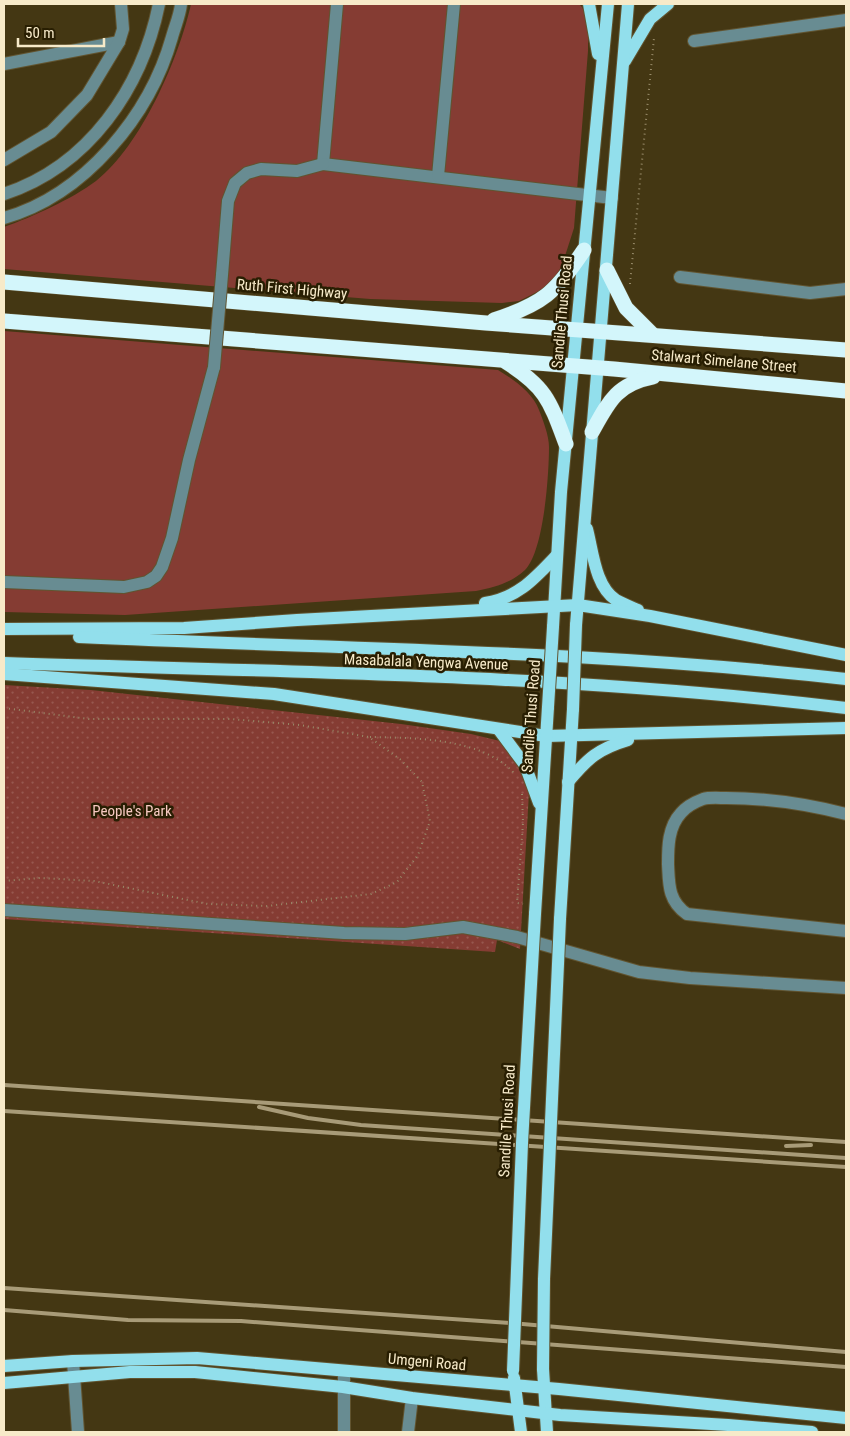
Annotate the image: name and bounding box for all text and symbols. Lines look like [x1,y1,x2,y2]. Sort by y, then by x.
scale bar [18,15,104,47]
text: 50 m [25,24,55,42]
street label: Sandile Thusi Road [548,255,576,369]
street label: Ruth First Highway [236,275,348,303]
street label: Stalwart Simelane Street [651,346,797,376]
street label: Masabalala Yengwa Avenue [343,650,509,674]
street label: Sandile Thusi Road [518,659,544,773]
park label: People's Park [92,802,172,820]
street label: Sandile Thusi Road [495,1064,519,1178]
street label: Umgeni Road [387,1350,467,1374]

